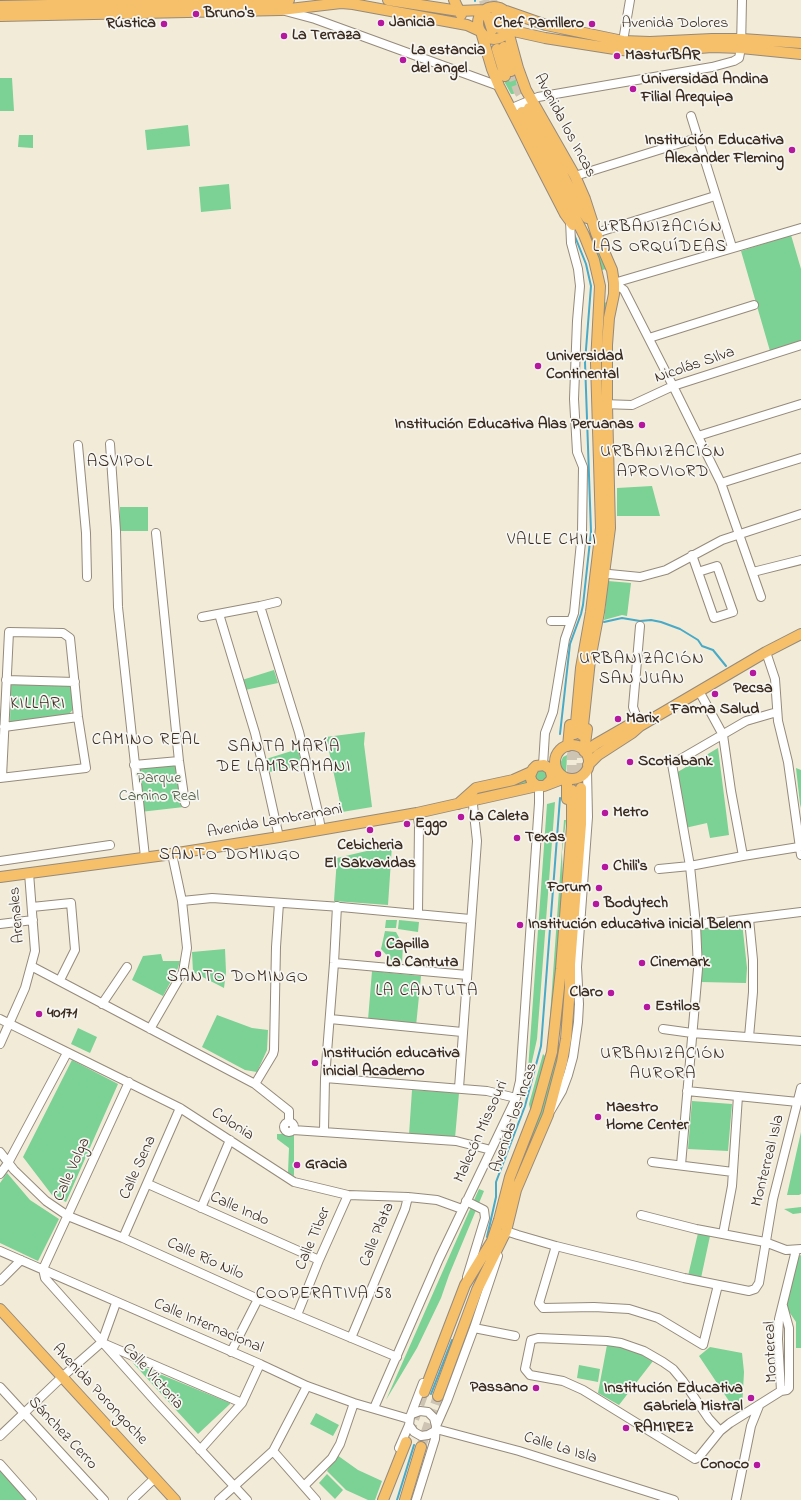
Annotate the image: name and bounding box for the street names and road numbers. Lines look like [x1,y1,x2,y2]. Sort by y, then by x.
street label: Avenida Dolores [622,14,728,34]
street label: Avenida los Incas [529,71,599,181]
street label: Nicolás SIlva [653,343,737,389]
street label: Avenida Lambramani [206,801,344,843]
street label: Arenales [6,886,30,944]
street label: Avenida los Incas [487,1061,543,1175]
street label: Malecón Missouri [451,1078,513,1186]
street label: Colonia [207,1104,257,1146]
street label: Monterreal Isla [748,1113,790,1209]
street label: Calle Sena [116,1133,162,1203]
street label: Calle Volga [50,1135,96,1205]
street label: Calle Indo [206,1188,272,1232]
street label: Calle Plata [356,1200,400,1270]
street label: Calle Tiber [292,1205,336,1273]
street label: Calle Río Nilo [163,1234,247,1286]
street label: Calle Internacional [150,1295,266,1359]
street label: Montereal [761,1321,783,1383]
street label: Avenida Porongoche [47,1340,151,1450]
street label: Calle Victoria [117,1340,187,1414]
street label: Sánchez Cerro [23,1393,101,1475]
street label: Calle La Isla [521,1429,599,1469]

